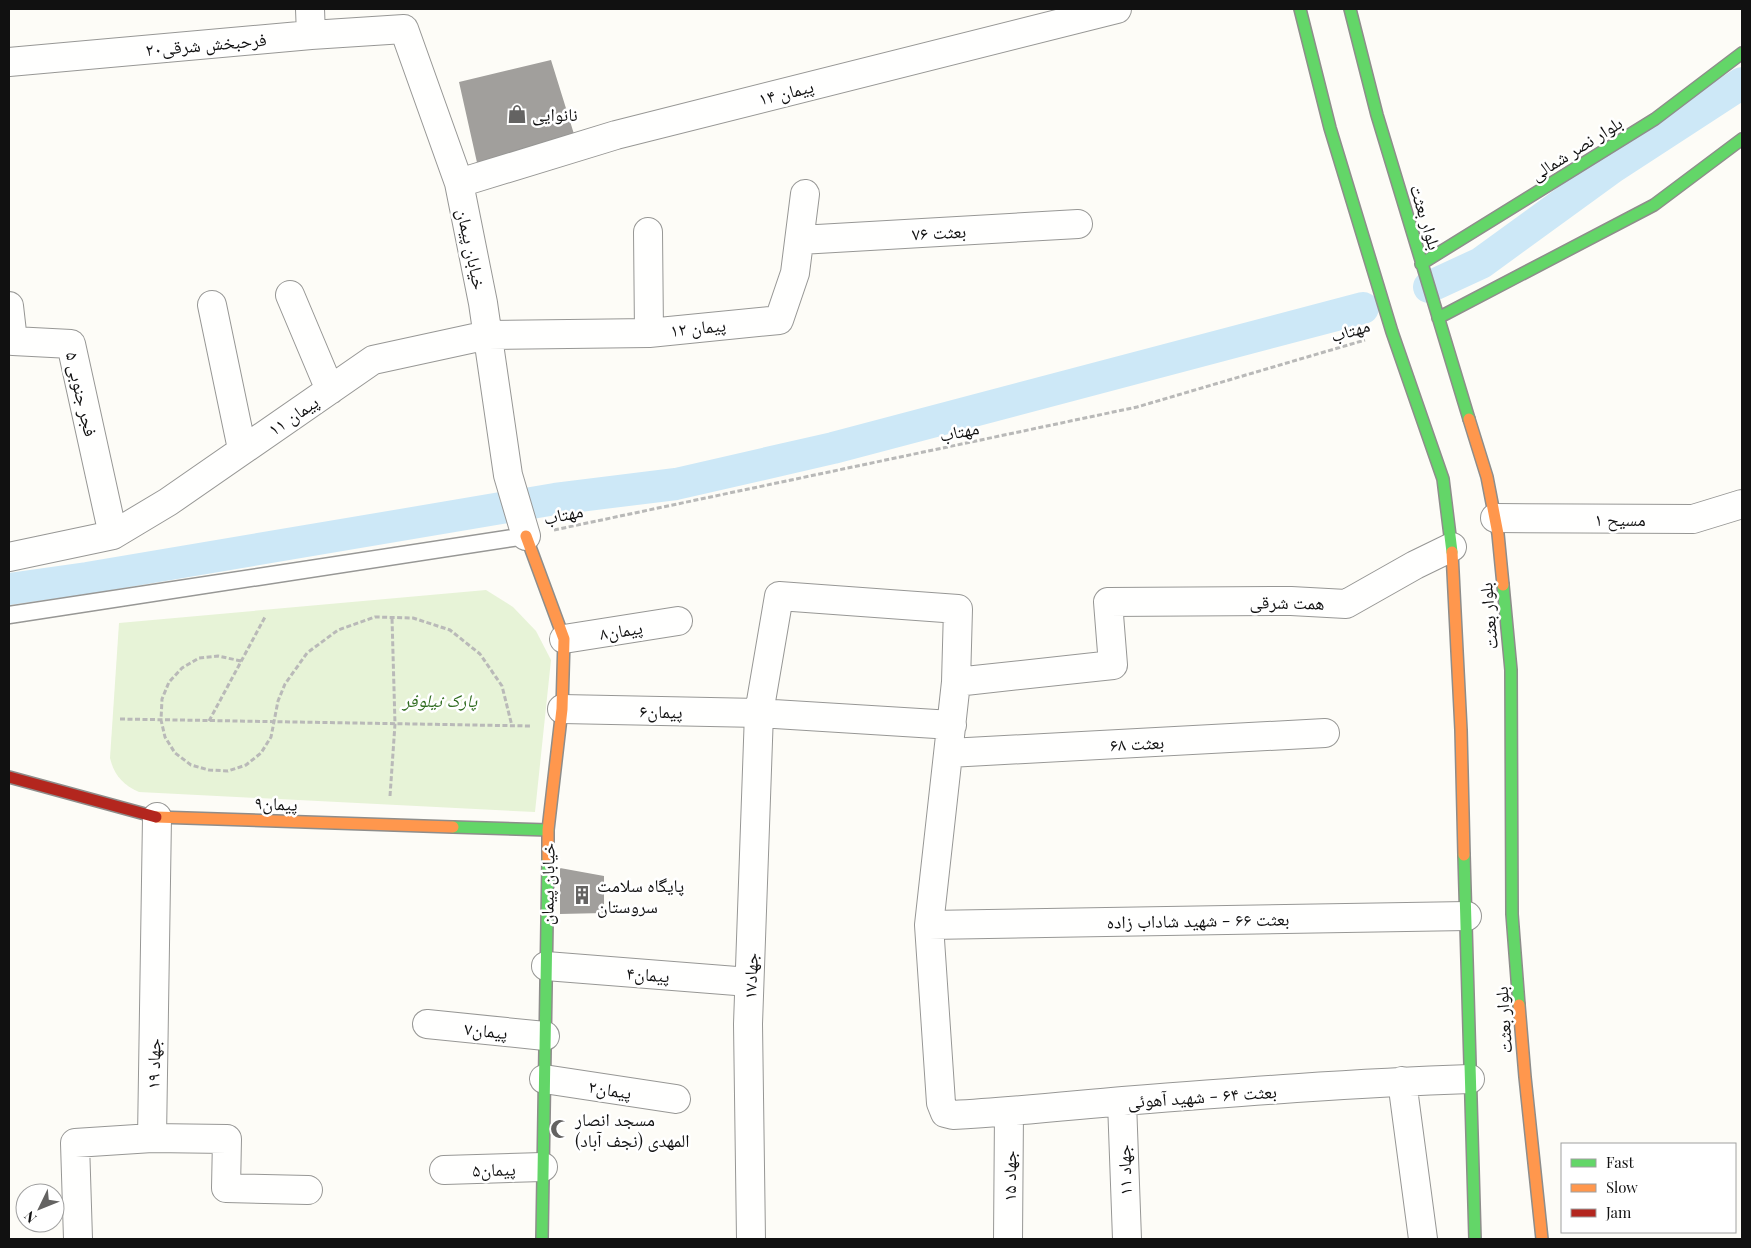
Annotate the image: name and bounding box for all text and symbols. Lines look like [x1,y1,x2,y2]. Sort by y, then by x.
street label: فرحبخش شرقی۲۰ [144,27,268,61]
street label: پیمان ۱۴ [756,74,816,111]
place label: نانوایی [532,102,578,126]
shop icon: نانوایی [506,103,528,125]
street label: بلوار نصر شمالی [1525,110,1627,186]
street label: بلوار بعثت [1405,181,1447,253]
street label: خیابان پیمان [452,206,492,292]
street label: بعثت ۷۶ [911,219,967,245]
street label: پیمان ۱۲ [669,312,727,342]
street label: مهتاب [1327,313,1373,347]
street label: فجر جنوبی ۵ [61,349,103,439]
street label: پیمان ۱۱ [263,389,323,441]
street label: مهتاب [937,415,981,447]
street label: مهتاب [541,498,585,530]
street label: مسیح ۱ [1594,507,1646,532]
street label: بلوار بعثت [1473,581,1503,650]
street label: همت شرقی [1249,589,1325,615]
street label: پیمان۸ [598,615,644,645]
park label: پارک نیلوفر [401,688,478,712]
street label: پیمان۶ [639,699,683,724]
street label: بعثت ۶۸ [1109,730,1165,756]
street label: پیمان۹ [254,790,298,816]
street label: خیابان پیمان [534,843,560,925]
place label: پایگاه سلامت سروستان [597,873,684,918]
building icon: پایگاه سلامت سروستان [571,884,593,906]
street label: بعثت ۶۶ - شهید شاداب زاده [1106,906,1290,934]
street label: جهاد۱۷ [737,952,763,1000]
street label: پیمان۴ [626,961,670,988]
street label: بلوار بعثت [1489,986,1517,1054]
street label: پیمان۷ [463,1016,509,1044]
street label: جهاد ۱۹ [141,1038,165,1090]
street label: پیمان۲ [587,1074,633,1104]
street label: بعثت ۶۴ - شهید آهوئی [1127,1079,1277,1113]
place label: مسجد انصار المهدی (نجف آباد) [574,1107,689,1152]
mosque icon: مسجد انصار المهدی (نجف آباد) [549,1118,571,1140]
legend [1561,1143,1736,1233]
street label: جهاد ۱۱ [1111,1144,1137,1196]
street label: جهاد ۱۵ [997,1151,1021,1201]
text: Fast [1606,1152,1635,1172]
street label: پیمان۵ [472,1156,516,1182]
text: Slow [1606,1177,1638,1197]
north arrow [15,1183,65,1233]
text: Jam [1605,1202,1632,1222]
text: N [20,1207,41,1227]

